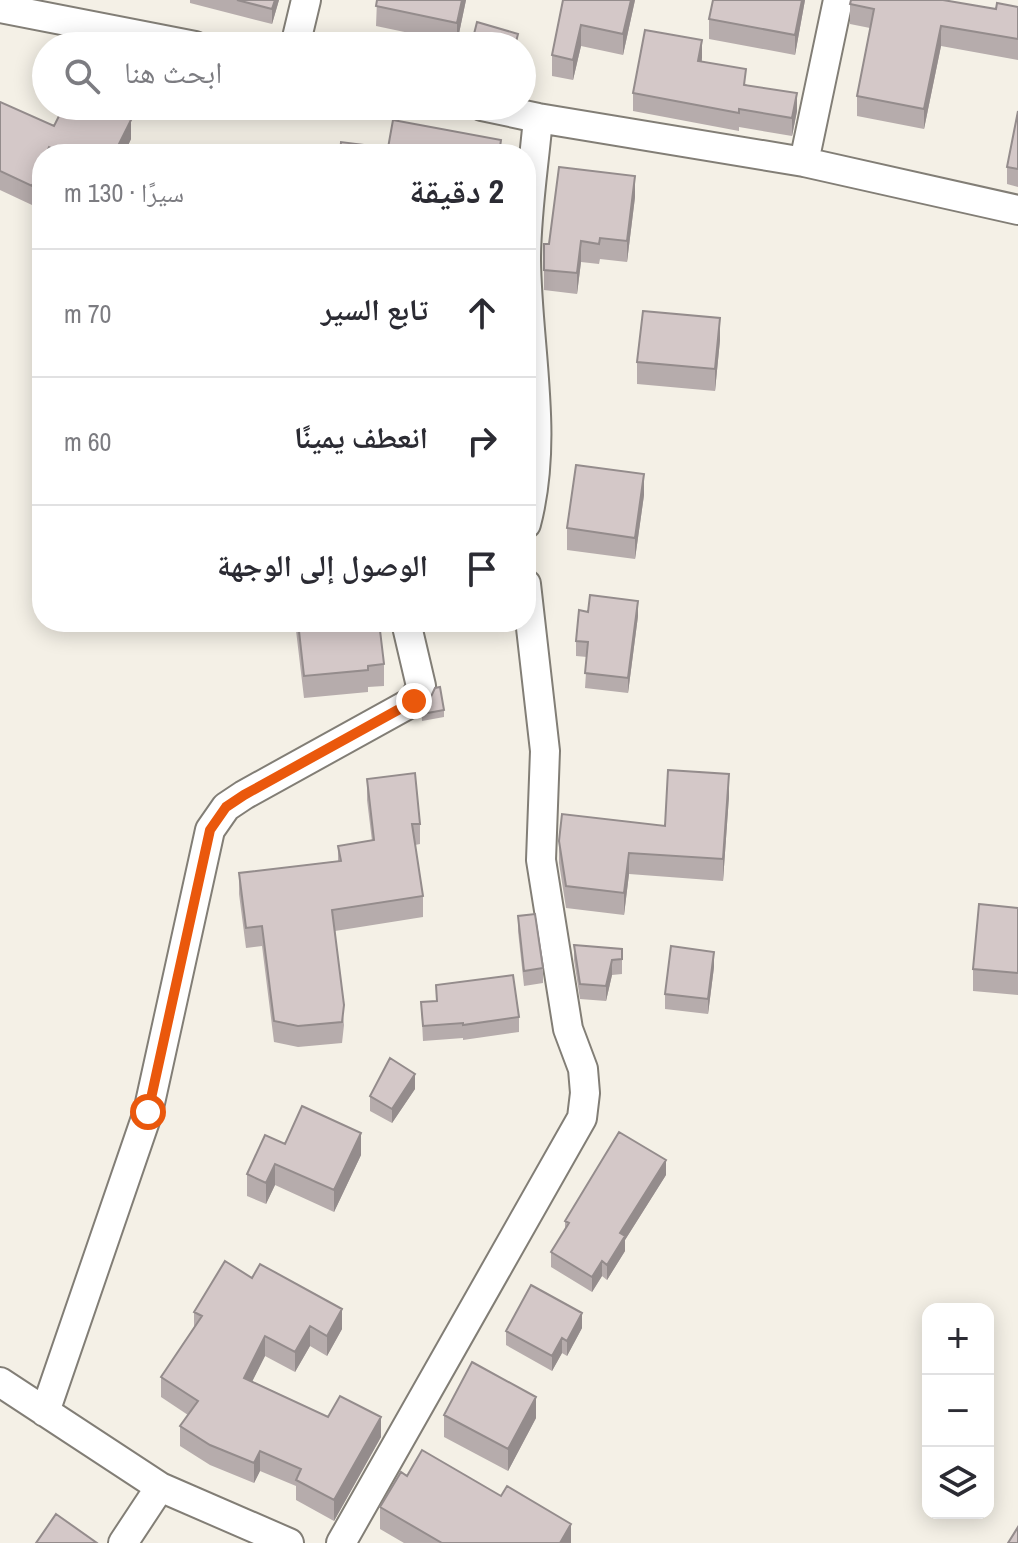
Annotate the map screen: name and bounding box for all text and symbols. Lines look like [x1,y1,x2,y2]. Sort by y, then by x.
search box [32,32,536,120]
text: ابحث هنا [124,52,222,92]
icon: search [60,54,104,98]
text: 2 دقيقة [409,168,504,214]
text: سيرًا · 130 m [64,175,184,210]
text: تابع السير [321,289,428,329]
icon: ahead [460,291,504,335]
text: 70 m [64,296,111,331]
text: انعطف يمينًا [294,417,428,457]
icon: right [460,419,504,463]
text: 60 m [64,424,111,459]
text: الوصول إلى الوجهة [217,545,428,585]
icon: arrive [460,547,504,591]
route end [396,683,432,719]
route start [130,1094,166,1130]
map controls [922,1303,994,1519]
button: + [922,1303,994,1375]
button: − [922,1375,994,1447]
button: layers [922,1447,994,1519]

